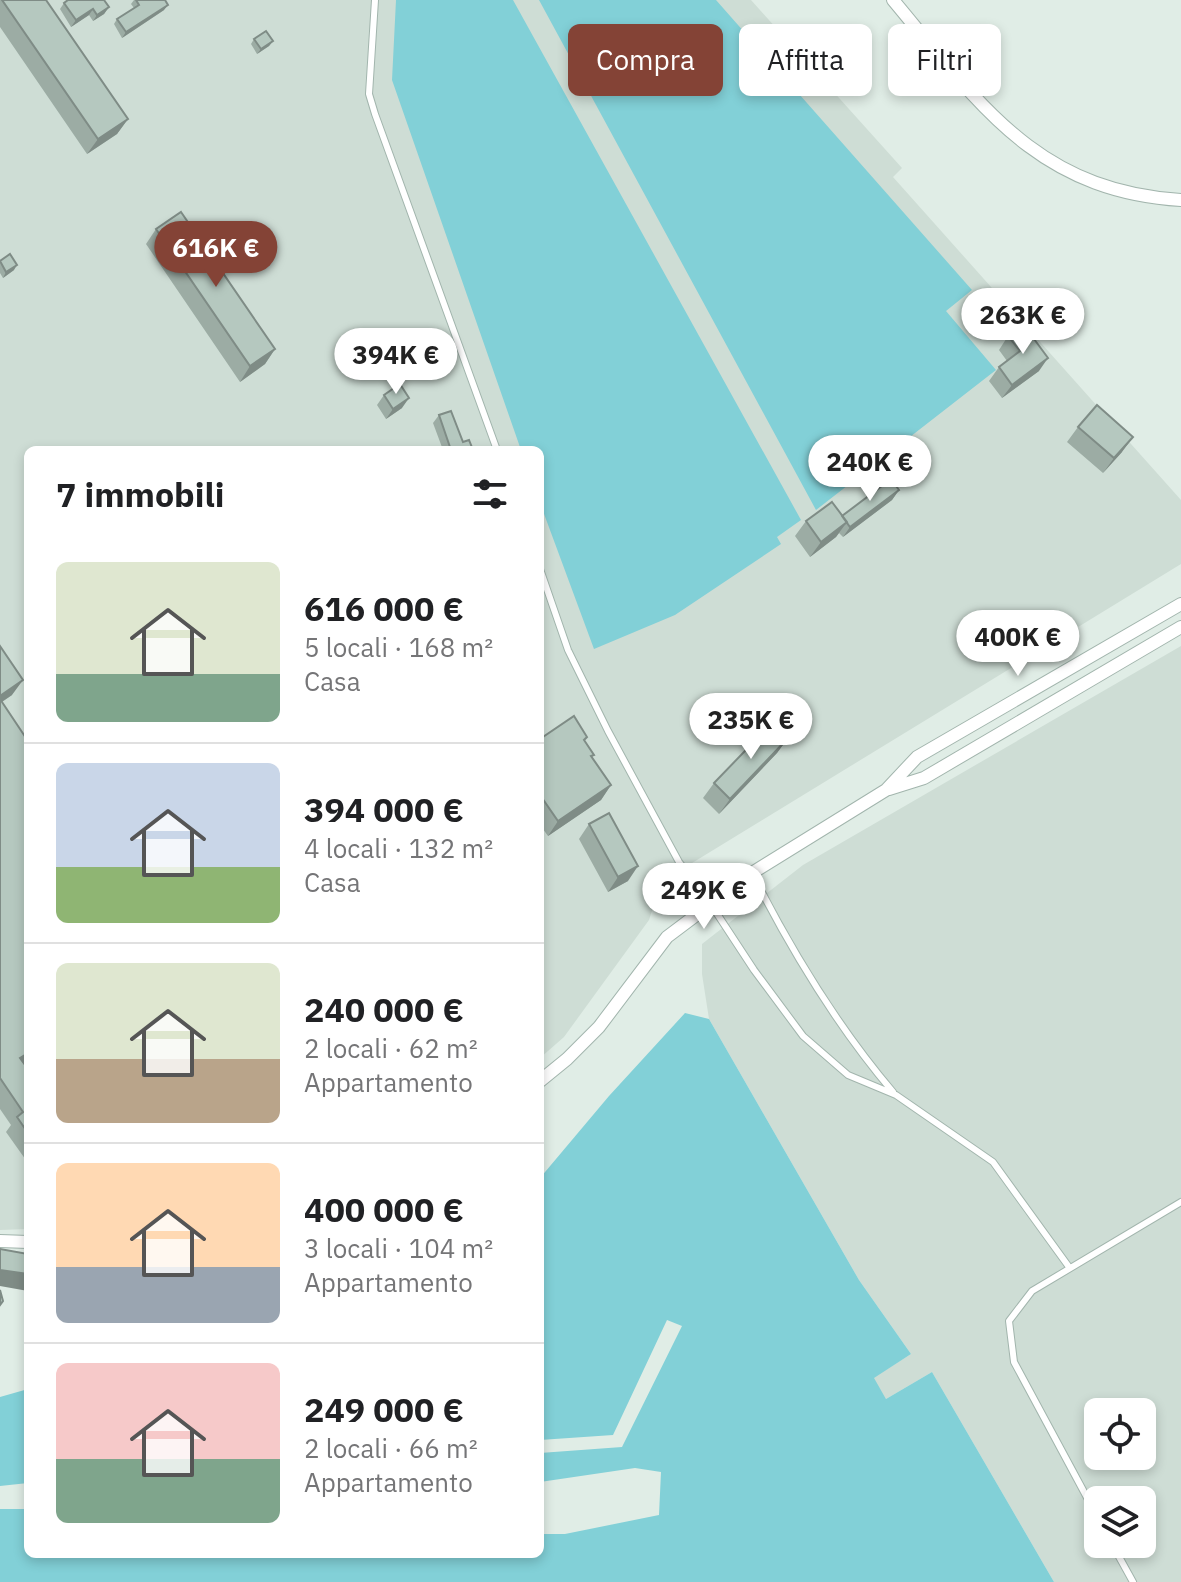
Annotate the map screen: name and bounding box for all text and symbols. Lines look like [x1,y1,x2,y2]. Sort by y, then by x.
chip: Compra [568,24,723,96]
chip: Affitta [739,24,872,96]
chip: Filtri [888,24,1001,96]
pin: 616K € [151,221,281,289]
text: 616K € [172,230,260,264]
pin: 263K € [958,288,1088,356]
text: 263K € [979,297,1067,331]
pin: 394K € [331,328,461,396]
text: 394K € [352,337,440,371]
pin: 240K € [805,435,935,503]
text: 240K € [826,444,914,478]
text: 7 immobili [56,472,225,516]
icon: filters [468,472,512,516]
text: 616 000 € [304,586,464,630]
icon: home [120,594,216,690]
pin: 400K € [953,610,1083,678]
text: 400K € [974,619,1062,653]
text: 5 locali · 168 m² [304,630,493,664]
text: Casa [304,664,361,698]
pin: 235K € [686,693,816,761]
text: 235K € [707,702,795,736]
text: 394 000 € [304,787,464,831]
icon: home [120,795,216,891]
text: 4 locali · 132 m² [304,831,493,865]
pin: 249K € [639,863,769,931]
text: Casa [304,865,361,899]
text: 249K € [660,872,748,906]
text: 240 000 € [304,987,464,1031]
icon: home [120,995,216,1091]
text: 2 locali · 62 m² [304,1031,478,1065]
text: Appartamento [304,1065,473,1099]
text: 400 000 € [304,1187,464,1231]
icon: home [120,1195,216,1291]
text: 3 locali · 104 m² [304,1231,493,1265]
text: Appartamento [304,1265,473,1299]
text: 249 000 € [304,1387,464,1431]
icon: home [120,1395,216,1491]
map controls [1084,1398,1156,1558]
button: locate [1084,1398,1156,1470]
text: 2 locali · 66 m² [304,1431,478,1465]
text: Appartamento [304,1465,473,1499]
button: layers [1084,1486,1156,1558]

